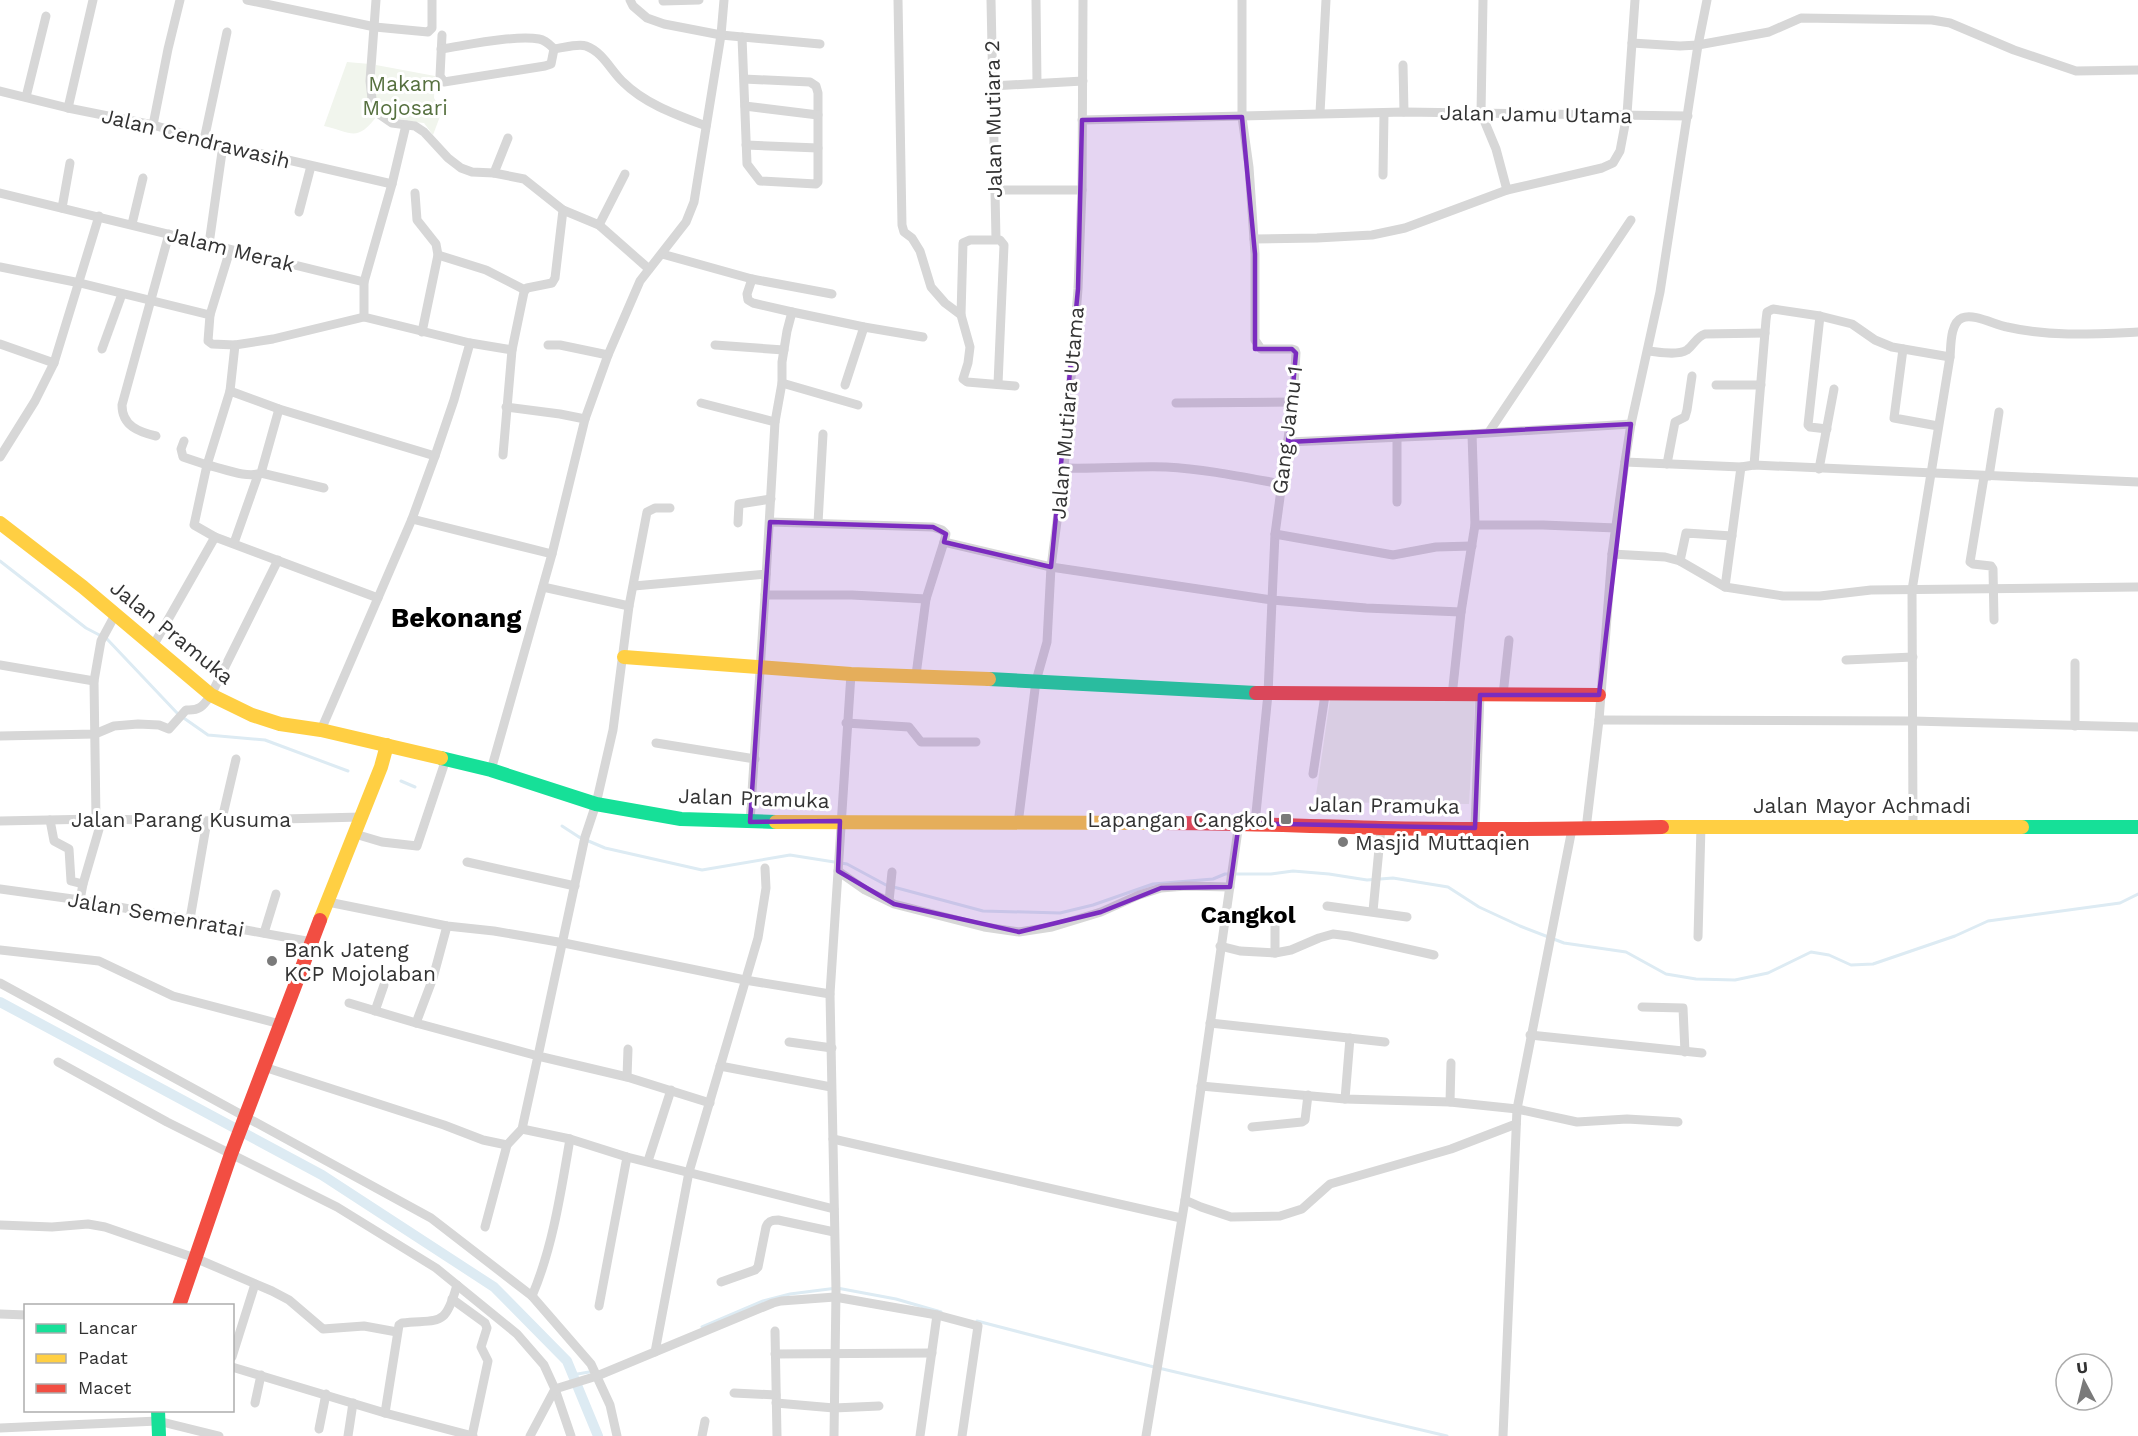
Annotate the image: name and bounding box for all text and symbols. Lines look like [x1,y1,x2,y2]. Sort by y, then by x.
street label: Jalan Mutiara 2 [979,40,1007,198]
park label: Makam Mojosari [362,71,448,120]
street label: Jalan Jamu Utama [1440,100,1632,128]
street label: Jalan Cendrawasih [99,102,293,174]
street label: Jalam Merak [164,221,298,277]
street label: Jalan Mutiara Utama [1045,306,1089,520]
street label: Gang Jamu 1 [1267,364,1307,496]
street label: Jalan Pramuka [105,575,239,689]
district label: Bekonang [391,602,522,634]
street label: Jalan Pramuka [678,783,830,813]
street label: Jalan Pramuka [1308,791,1460,819]
street label: Jalan Mayor Achmadi [1753,793,1971,818]
street label: Jalan Parang Kusuma [71,807,291,832]
place label: Lapangan Cangkol [1087,807,1275,832]
marker: Lapangan Cangkol [1279,812,1293,826]
place label: Masjid Muttaqien [1355,830,1530,855]
marker: Masjid Muttaqien [1336,835,1350,849]
street label: Jalan Semenratai [66,886,246,942]
district label: Cangkol [1200,901,1296,929]
place label: Bank Jateng KCP Mojolaban [284,937,436,986]
marker: Bank Jateng KCP Mojolaban [265,954,279,968]
legend [24,1304,234,1412]
text: Lancar [78,1317,138,1338]
text: Padat [78,1347,128,1368]
north arrow [2054,1352,2114,1412]
text: U [2075,1357,2089,1378]
text: Macet [78,1377,132,1398]

